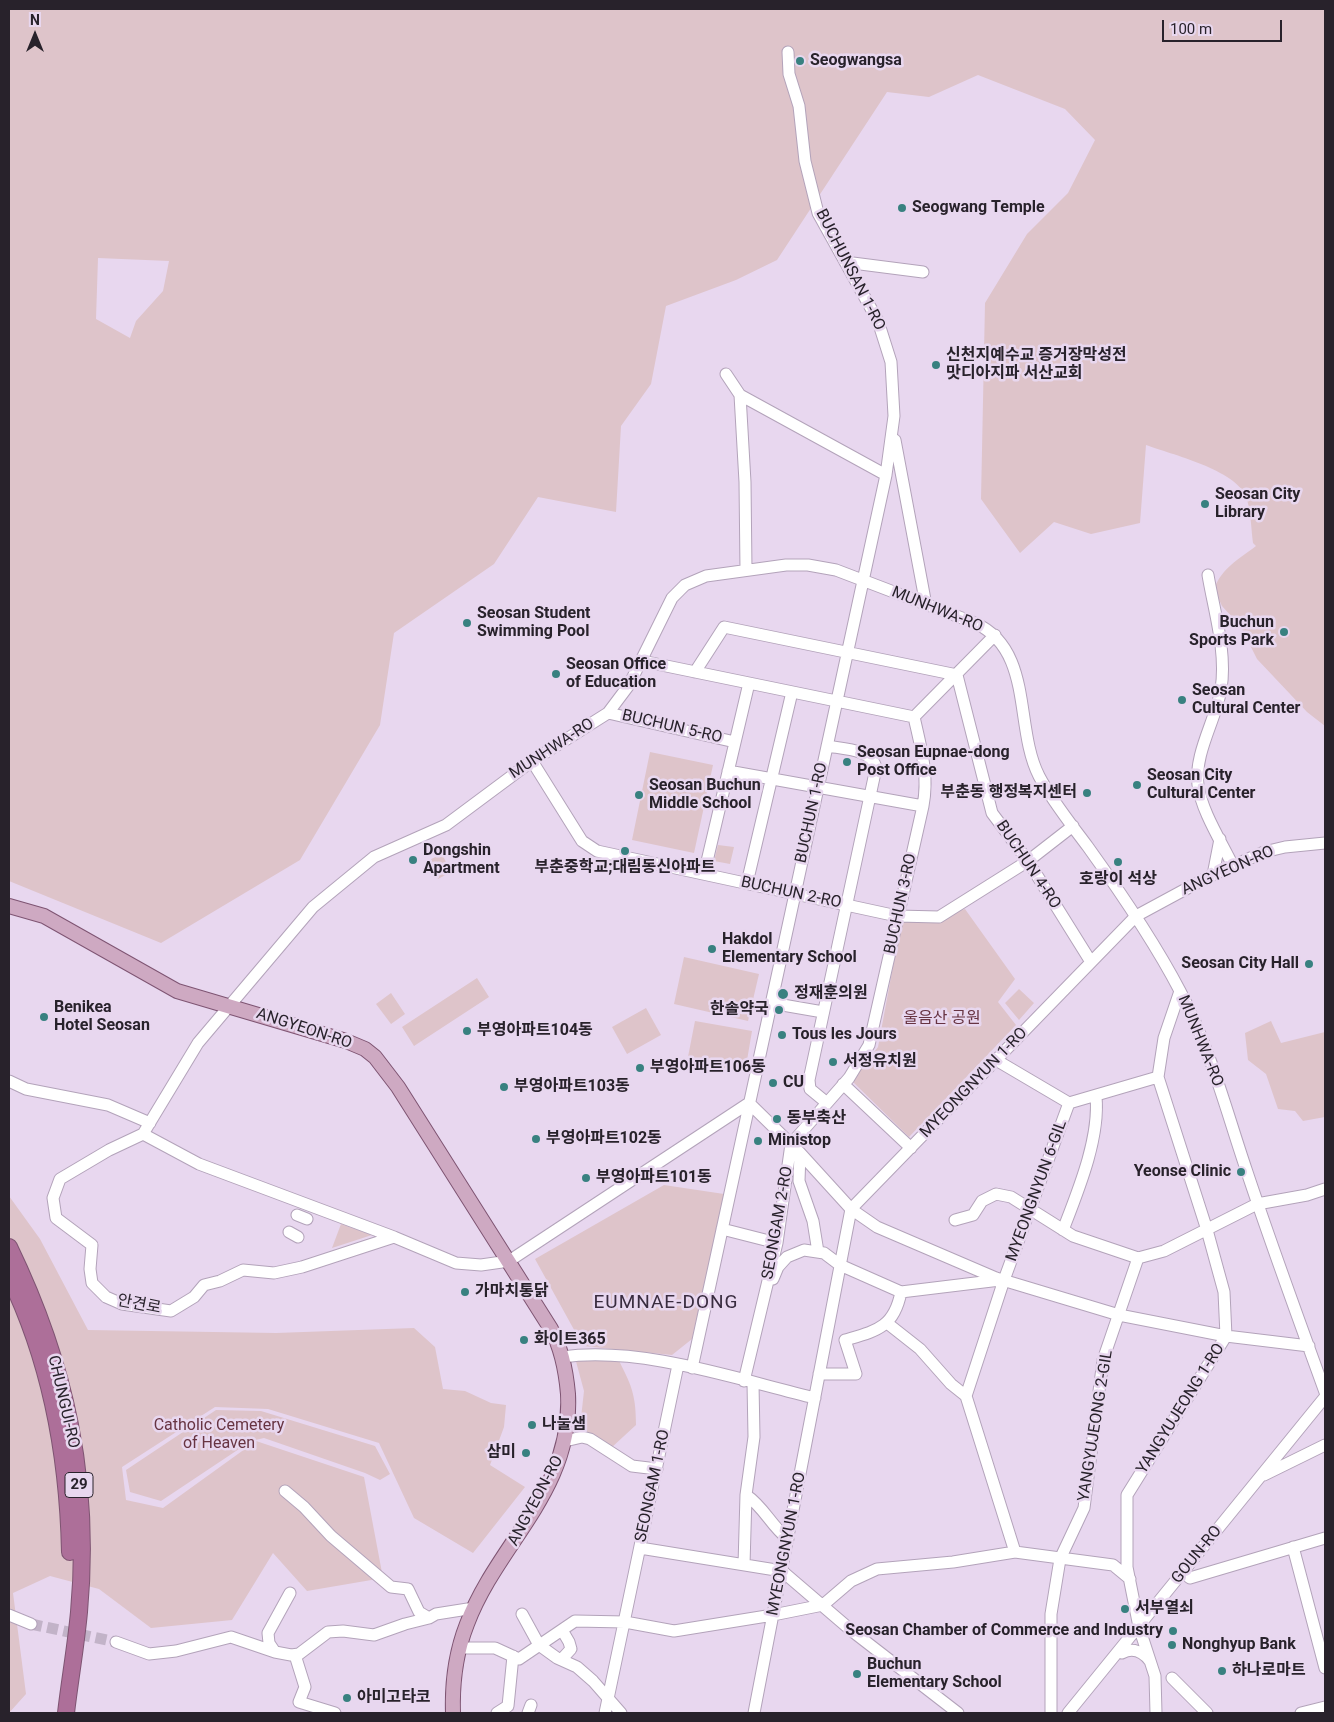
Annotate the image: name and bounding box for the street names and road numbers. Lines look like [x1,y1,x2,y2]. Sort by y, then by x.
street label: BUCHUNSAN 1-RO [811,206,889,334]
street label: MUNHWA-RO [889,583,985,637]
street label: BUCHUN 5-RO [620,706,724,748]
street label: MUNHWA-RO [506,715,598,783]
street label: BUCHUN 1-RO [792,761,832,865]
street label: BUCHUN 4-RO [991,817,1065,913]
street label: ANGYEON-RO [1179,842,1277,900]
street label: BUCHUN 3-RO [881,852,921,956]
street label: BUCHUN 2-RO [739,873,843,913]
street label: MUNHWA-RO [1173,993,1227,1089]
street label: ANGYEON-RO [254,1005,354,1053]
street label: MYEONGNYUN 1-RO [916,1024,1032,1142]
street label: MYEONGNYUN 6-GIL [1003,1118,1071,1264]
street label: SEONGAM 2-RO [759,1165,797,1281]
street label: 안견로 [115,1291,163,1319]
street label: YANGYUJEONG 1-RO [1133,1340,1229,1478]
street label: YANGYUJEONG 2-GIL [1075,1349,1117,1503]
street label: CHUNGUI-RO [43,1354,83,1450]
street label: SEONGAM 1-RO [632,1428,674,1544]
street label: ANGYEON-RO [504,1453,568,1549]
street label: MYEONGNYUN 1-RO [764,1471,810,1617]
road number: 29 [65,1472,93,1498]
street label: GOUN-RO [1168,1522,1226,1588]

